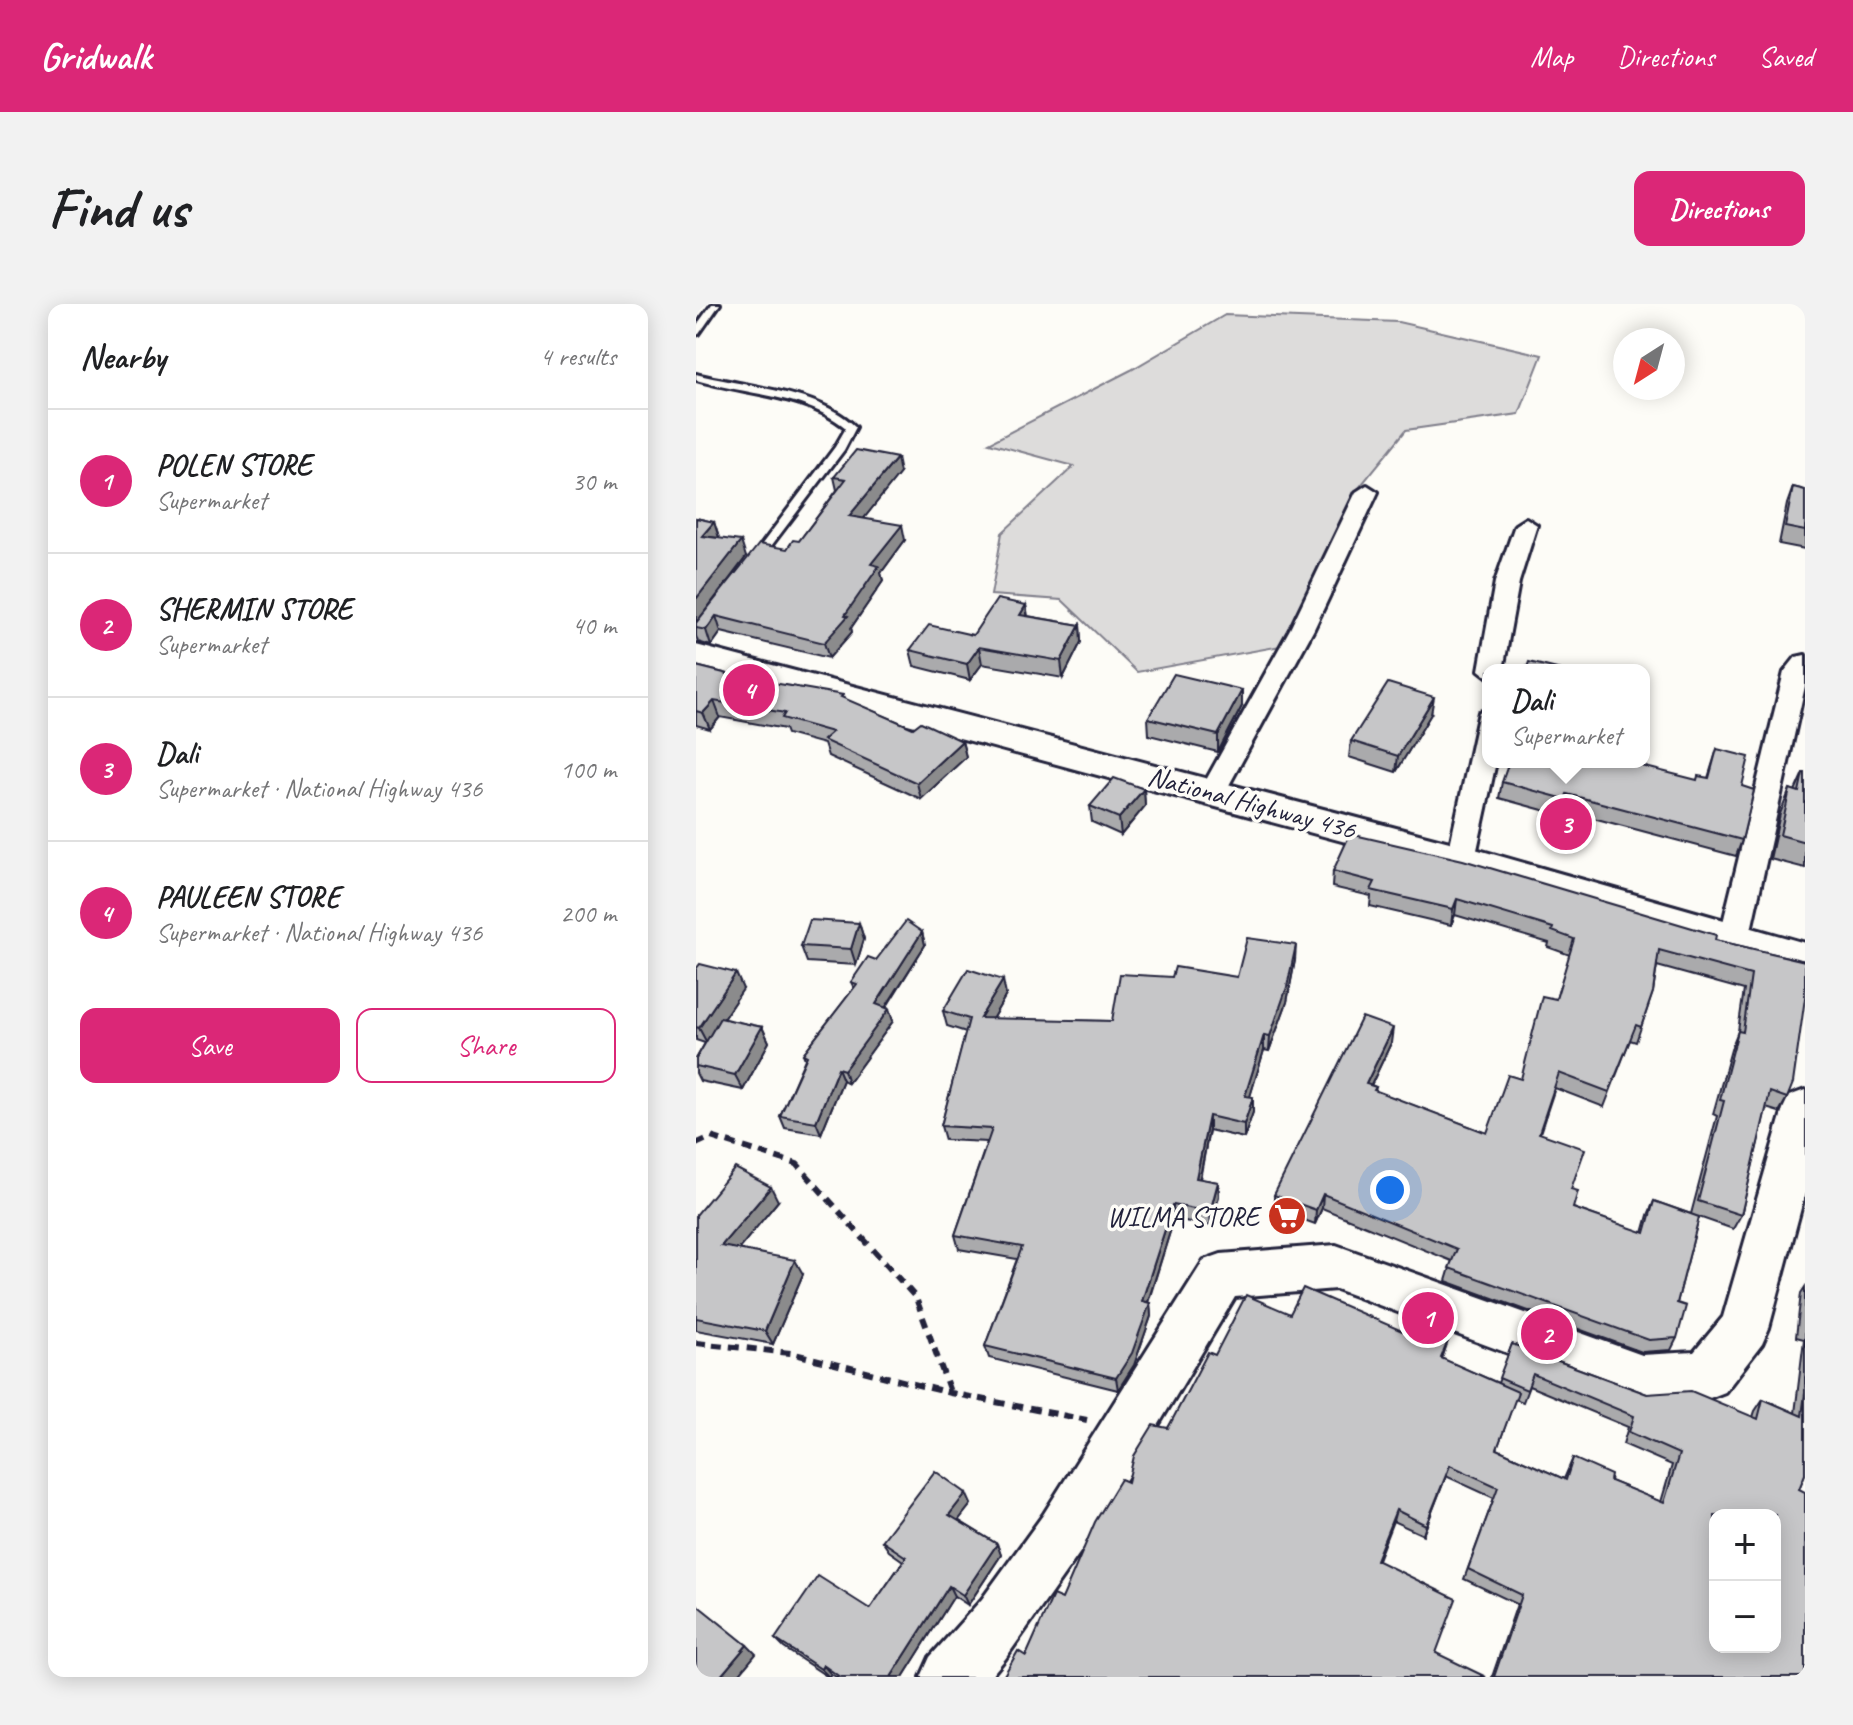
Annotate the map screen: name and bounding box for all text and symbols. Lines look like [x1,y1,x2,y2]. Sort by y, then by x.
text: Gridwalk [40,33,152,80]
text: Map [1530,39,1573,74]
text: Directions [1617,39,1715,74]
text: Saved [1759,39,1813,74]
button: Directions [1634,171,1805,246]
text: Find us [48,173,188,244]
north arrow [1613,328,1685,400]
text: Nearby [80,335,166,378]
text: 4 results [540,340,616,373]
text: POLEN STORE [156,446,312,484]
text: 1 [100,465,112,498]
text: 30 m [572,465,616,498]
text: Supermarket [156,484,267,517]
text: SHERMIN STORE [156,590,352,628]
text: 2 [100,609,112,642]
text: 40 m [572,609,616,642]
text: Supermarket [156,628,267,661]
pin: 4 [723,660,775,720]
popup [1482,664,1650,768]
text: Dali [1511,681,1553,719]
text: Supermarket [1511,719,1621,752]
text: Dali [156,734,198,772]
text: 3 [100,753,112,786]
text: 100 m [560,753,616,786]
street label: National Highway 436 [1144,758,1361,847]
text: Supermarket · National Highway 436 [156,772,482,805]
pin: 3 [1540,794,1592,854]
text: PAULEEN STORE [156,878,340,916]
text: 4 [100,897,112,930]
text: 200 m [560,897,616,930]
text: Supermarket · National Highway 436 [156,916,482,949]
button: Save [80,1008,340,1083]
button: Share [356,1008,616,1083]
your location [1370,1170,1410,1210]
supermarket icon: WILMA STORE [1266,1195,1308,1237]
place label: WILMA STORE [1107,1199,1262,1234]
pin: 1 [1402,1288,1454,1348]
pin: 2 [1521,1304,1573,1364]
map controls [1709,1509,1781,1653]
button: + [1709,1509,1781,1581]
button: − [1709,1581,1781,1653]

